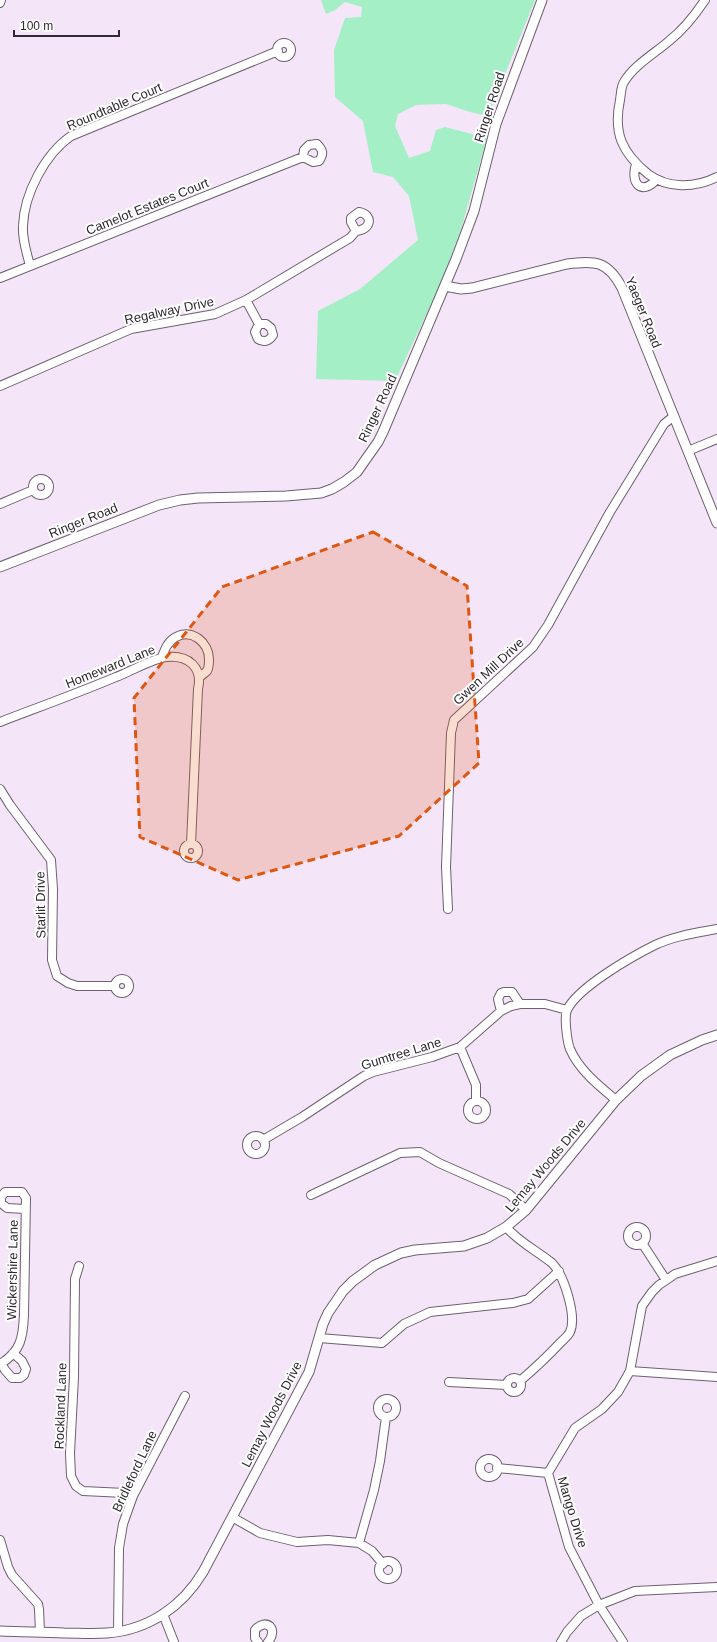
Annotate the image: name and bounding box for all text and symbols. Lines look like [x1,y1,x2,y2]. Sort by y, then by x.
scale bar [14,12,119,38]
text: 100 m [20,19,53,33]
street label: Ringer Road [471,70,508,144]
street label: Roundtable Court [64,79,164,133]
street label: Camelot Estates Court [84,175,211,238]
street label: Yaeger Road [622,274,665,350]
street label: Regalway Drive [123,294,215,327]
street label: Ringer Road [355,372,400,444]
street label: Ringer Road [47,500,120,541]
street label: Gwen Mill Drive [450,635,527,708]
street label: Homeward Lane [63,642,157,691]
street label: Starlit Drive [32,871,49,939]
street label: Gumtree Lane [359,1034,443,1073]
street label: Lemay Woods Drive [502,1116,589,1215]
street label: Wickershire Lane [4,1220,21,1320]
street label: Lemay Woods Drive [238,1359,305,1470]
street label: Rockland Lane [51,1362,70,1450]
street label: Bridleford Lane [109,1428,160,1514]
street label: Mango Drive [555,1475,590,1550]

